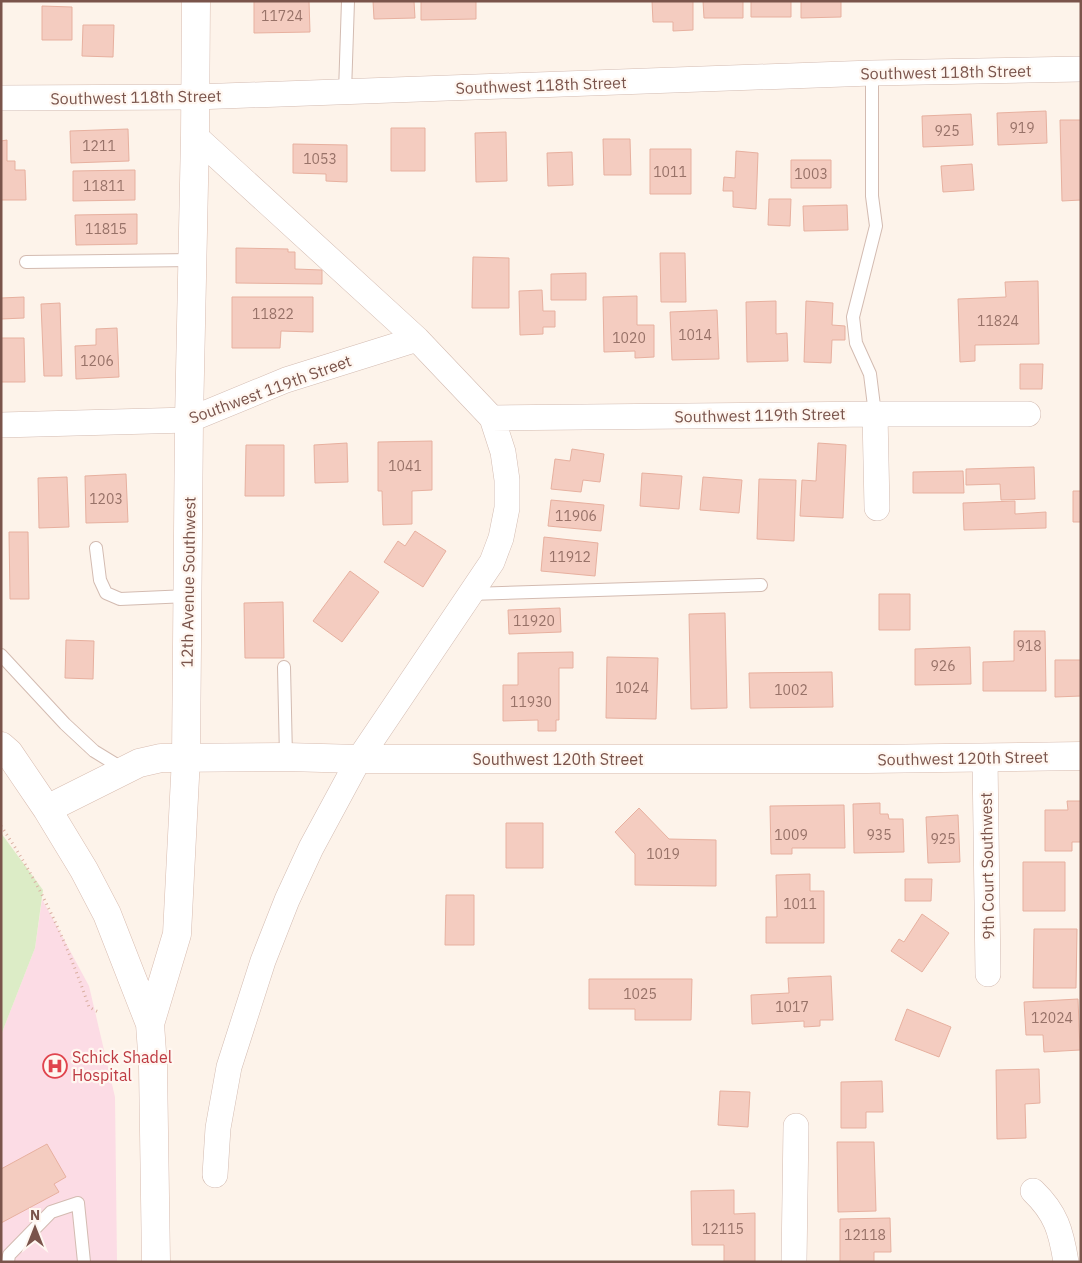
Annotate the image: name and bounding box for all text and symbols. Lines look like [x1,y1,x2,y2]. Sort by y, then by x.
house number: 11724 [261,7,303,25]
street label: Southwest 118th Street [860,61,1032,83]
street label: Southwest 118th Street [455,72,627,98]
street label: Southwest 118th Street [50,86,222,108]
house number: 919 [1009,119,1035,137]
house number: 925 [934,122,960,140]
house number: 1211 [82,137,116,155]
house number: 1053 [303,150,337,168]
house number: 1011 [653,163,687,181]
house number: 1003 [794,165,828,183]
house number: 11811 [83,177,125,195]
house number: 11815 [85,220,127,238]
house number: 11822 [252,305,294,323]
house number: 11824 [977,312,1019,330]
house number: 1014 [678,326,712,344]
house number: 1020 [612,329,646,347]
street label: Southwest 119th Street [186,350,354,428]
house number: 1206 [80,352,114,370]
street label: Southwest 119th Street [674,404,846,426]
house number: 1041 [388,457,422,475]
house number: 1203 [89,490,123,508]
street label: 12th Avenue Southwest [177,496,199,668]
house number: 11906 [555,507,597,525]
house number: 11912 [549,548,591,566]
house number: 11920 [513,612,555,630]
house number: 918 [1016,637,1042,655]
house number: 926 [930,657,956,675]
house number: 1024 [615,679,649,697]
house number: 1002 [774,681,808,699]
house number: 11930 [510,693,552,711]
street label: Southwest 120th Street [877,747,1049,769]
street label: Southwest 120th Street [472,749,644,769]
street label: 9th Court Southwest [976,792,998,940]
house number: 1009 [774,826,808,844]
house number: 935 [866,826,892,844]
house number: 925 [930,830,956,848]
house number: 1019 [646,845,680,863]
house number: 1011 [783,895,817,913]
house number: 1025 [623,985,657,1003]
house number: 1017 [775,998,809,1016]
house number: 12024 [1031,1009,1073,1027]
place label: Schick Shadel Hospital [72,1047,172,1085]
hospital icon: Schick Shadel Hospital [42,1053,68,1079]
north arrow [10,1203,60,1253]
text: N [30,1206,40,1224]
house number: 12115 [702,1220,744,1238]
house number: 12118 [844,1226,886,1244]

